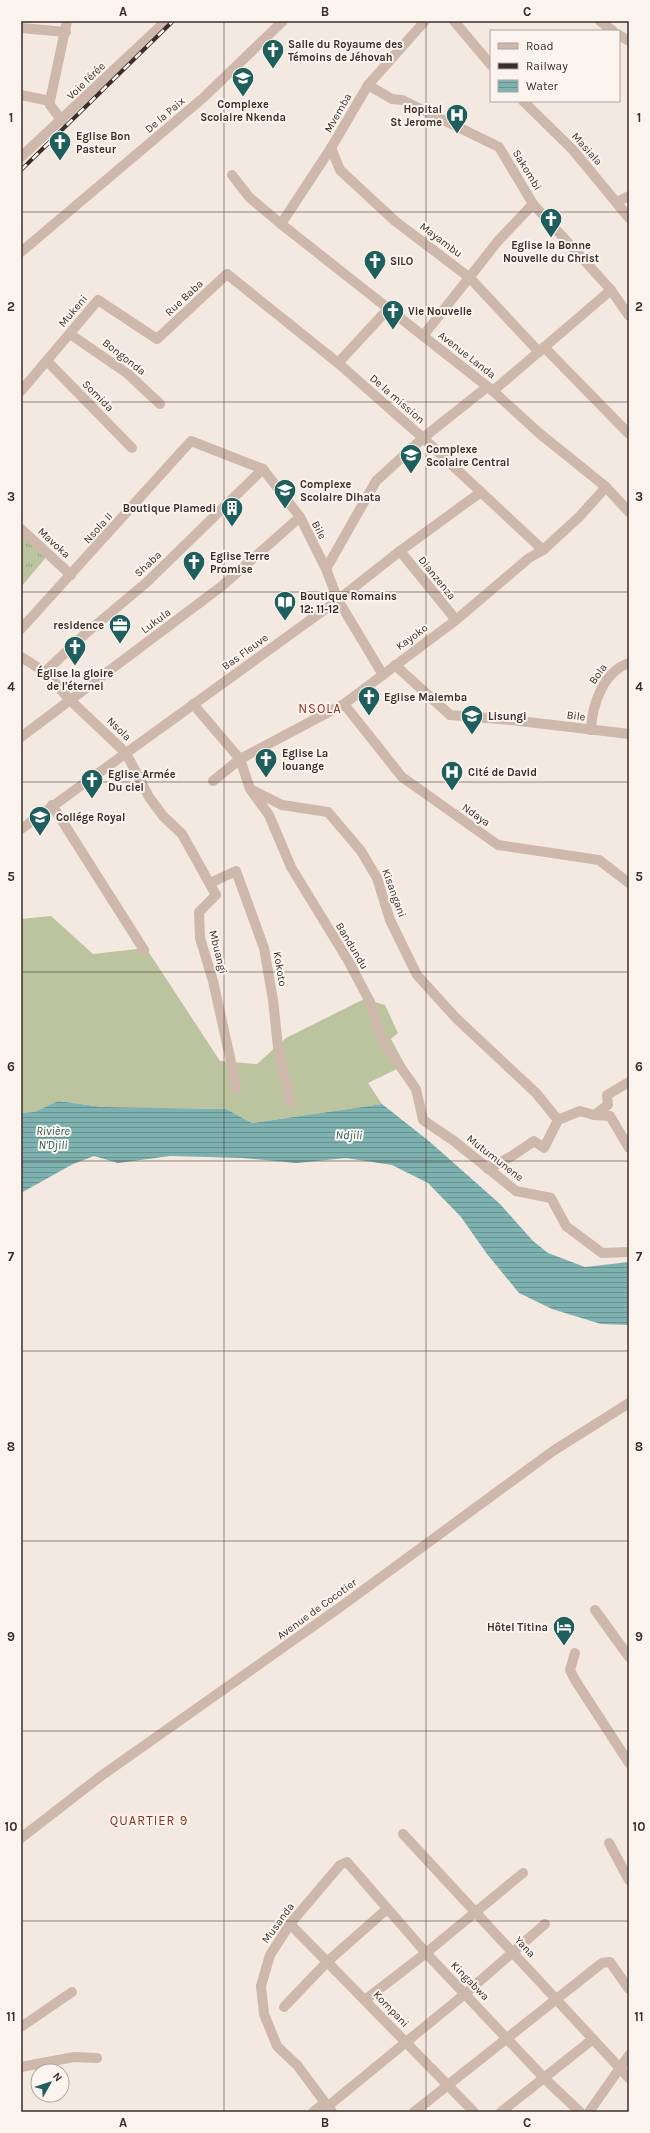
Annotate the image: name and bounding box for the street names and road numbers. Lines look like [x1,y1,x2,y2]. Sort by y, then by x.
street label: Voie férée [64,59,108,102]
street label: Mvemba [322,91,354,135]
street label: De la Paix [142,94,188,136]
street label: Masiala [569,130,605,168]
street label: Sakombi [510,147,544,193]
street label: Mayambu [417,220,465,260]
street label: Rue Baba [162,277,206,319]
street label: Mukeni [56,292,90,330]
street label: Avenue Landa [436,329,498,381]
street label: Bongonda [100,336,148,378]
street label: De la mission [367,372,427,426]
street label: Somida [80,378,116,414]
street label: Nsola II [81,510,115,546]
street label: Bile [309,519,329,542]
street label: Mavoka [35,525,73,561]
street label: Shaba [132,548,164,580]
street label: Dianzenza [416,554,458,602]
street label: Lukula [139,606,173,636]
street label: Kayoko [394,621,430,653]
street label: Bas Fleuve [219,631,271,673]
street label: Bola [586,661,610,687]
street label: Bile [566,708,587,724]
street label: Nsola [104,714,134,744]
street label: Ndaya [459,801,493,829]
street label: Kisangani [379,867,409,919]
street label: Bandundu [333,920,371,972]
street label: Mbuangi [206,929,230,975]
street label: Kokoto [271,951,289,987]
street label: Mutumunene [464,1132,526,1184]
street label: Avenue de Cocotier [275,1576,359,1642]
street label: Musanda [259,1900,297,1946]
street label: Yana [512,1934,538,1960]
street label: Kingabwa [448,1959,492,2003]
street label: Kompani [371,1988,411,2030]

